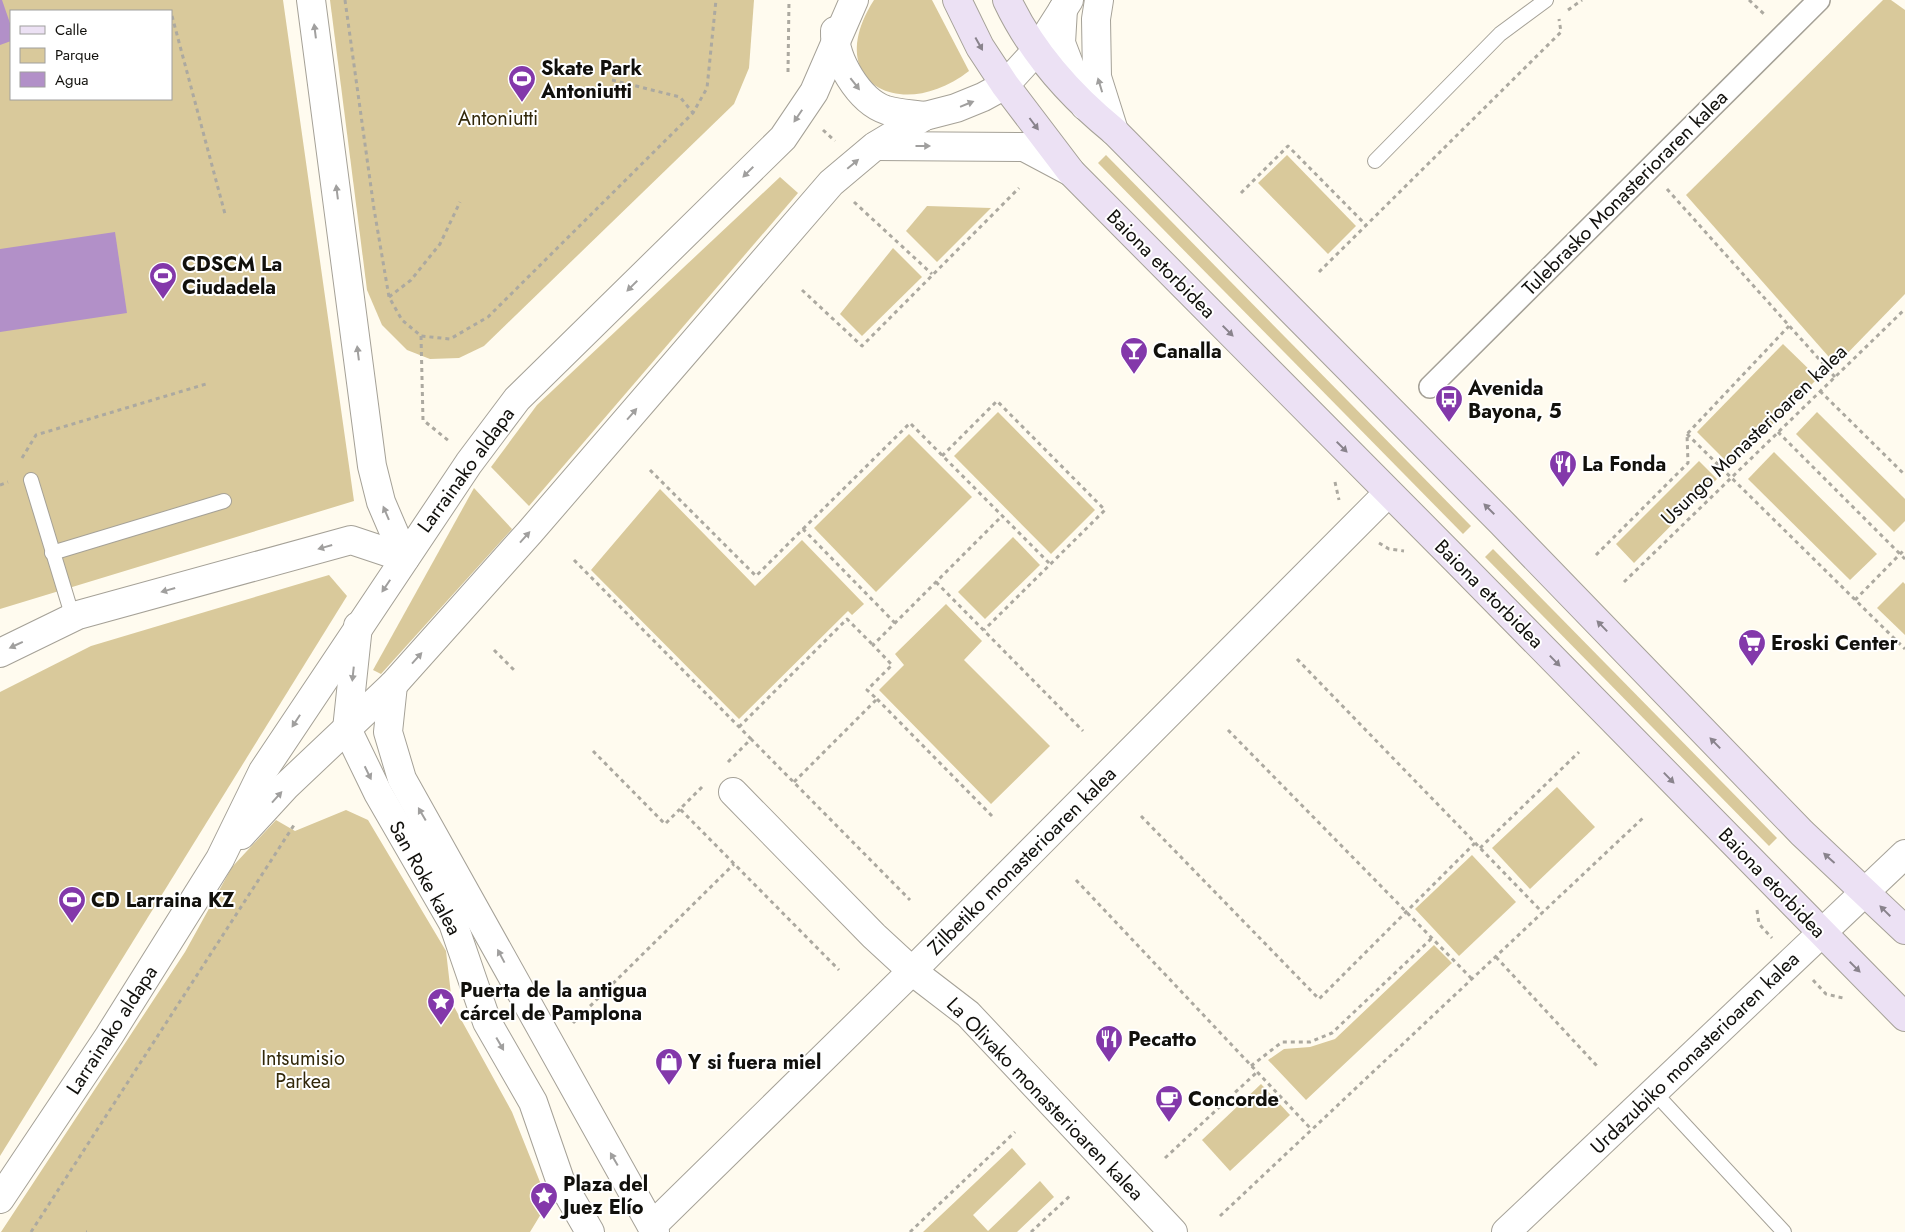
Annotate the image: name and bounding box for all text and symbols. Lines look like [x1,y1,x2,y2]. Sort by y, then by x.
legend [10,10,172,100]
text: Calle [55,19,87,41]
one-way arrow [311,22,319,38]
one-way arrow [974,37,983,50]
text: Parque [55,44,99,66]
place label: Skate Park Antoniutti [540,54,642,106]
sports icon: Skate Park Antoniutti [507,64,537,103]
text: Agua [55,69,89,91]
one-way arrow [849,77,860,90]
one-way arrow [1095,77,1103,92]
street label: Tulebrasko Monasterioraren kalea [1516,84,1734,302]
one-way arrow [959,100,974,107]
park label: Antoniutti [458,104,538,133]
one-way arrow [793,109,803,122]
one-way arrow [1029,117,1040,130]
one-way arrow [916,142,932,150]
one-way arrow [846,159,859,170]
one-way arrow [743,166,755,178]
one-way arrow [332,184,340,200]
street label: Baiona etorbidea [1100,203,1222,325]
place label: CDSCM La Ciudadela [182,250,282,302]
sports icon: CDSCM La Ciudadela [148,261,178,300]
one-way arrow [627,280,639,292]
one-way arrow [1222,325,1234,337]
bar icon: Canalla [1119,336,1149,375]
place label: Canalla [1153,337,1222,366]
street label: Usungo Monasterioaren kalea [1654,338,1854,532]
one-way arrow [354,345,362,361]
place label: Avenida Bayona, 5 [1467,374,1562,426]
bus stop icon: Avenida Bayona, 5 [1434,384,1464,423]
street label: Larrainako aldapa [410,401,522,539]
one-way arrow [626,407,637,420]
one-way arrow [1336,441,1348,453]
restaurant icon: La Fonda [1548,449,1578,488]
place label: La Fonda [1582,450,1666,479]
one-way arrow [1483,504,1495,516]
one-way arrow [381,506,389,520]
one-way arrow [520,530,531,543]
street label: Baiona etorbidea [1428,533,1550,655]
one-way arrow [317,543,332,551]
one-way arrow [381,579,390,593]
one-way arrow [161,587,176,595]
one-way arrow [1596,620,1608,632]
supermarket icon: Eroski Center [1737,628,1767,667]
place label: Eroski Center [1771,629,1899,658]
one-way arrow [9,641,23,649]
one-way arrow [411,652,423,664]
one-way arrow [1549,655,1561,667]
one-way arrow [349,667,357,683]
one-way arrow [291,714,300,728]
one-way arrow [1709,737,1721,749]
street label: Zilbetiko monasterioaren kalea [921,760,1123,962]
one-way arrow [364,766,372,780]
one-way arrow [1663,771,1675,783]
one-way arrow [271,790,282,803]
one-way arrow [417,808,426,821]
street label: San Roke kalea [382,815,468,941]
street label: Baiona etorbidea [1712,821,1832,945]
one-way arrow [1824,852,1836,864]
sports icon: CD Larraina KZ [57,885,87,924]
place label: CD Larraina KZ [91,886,235,915]
one-way arrow [1879,905,1891,917]
street label: Urdazubiko monasterioaren kalea [1584,945,1806,1161]
one-way arrow [497,949,506,962]
street label: Larrainako aldapa [59,960,165,1100]
one-way arrow [1849,961,1861,973]
place label: Puerta de la antigua cárcel de Pamplona [460,976,647,1028]
place icon: Puerta de la antigua cárcel de Pamplona [426,987,456,1026]
street label: La Olivako monasterioaren kalea [940,991,1150,1207]
restaurant icon: Pecatto [1094,1024,1124,1063]
place label: Pecatto [1128,1025,1197,1054]
one-way arrow [495,1037,504,1050]
park label: Intsumisio Parkea [261,1044,345,1096]
shop icon: Y si fuera miel [654,1047,684,1086]
place label: Y si fuera miel [687,1048,821,1077]
cafe icon: Concorde [1154,1084,1184,1123]
place label: Concorde [1188,1085,1279,1114]
one-way arrow [610,1152,618,1167]
place label: Plaza del Juez Elío [559,1170,648,1222]
place icon: Plaza del Juez Elío [529,1181,559,1220]

